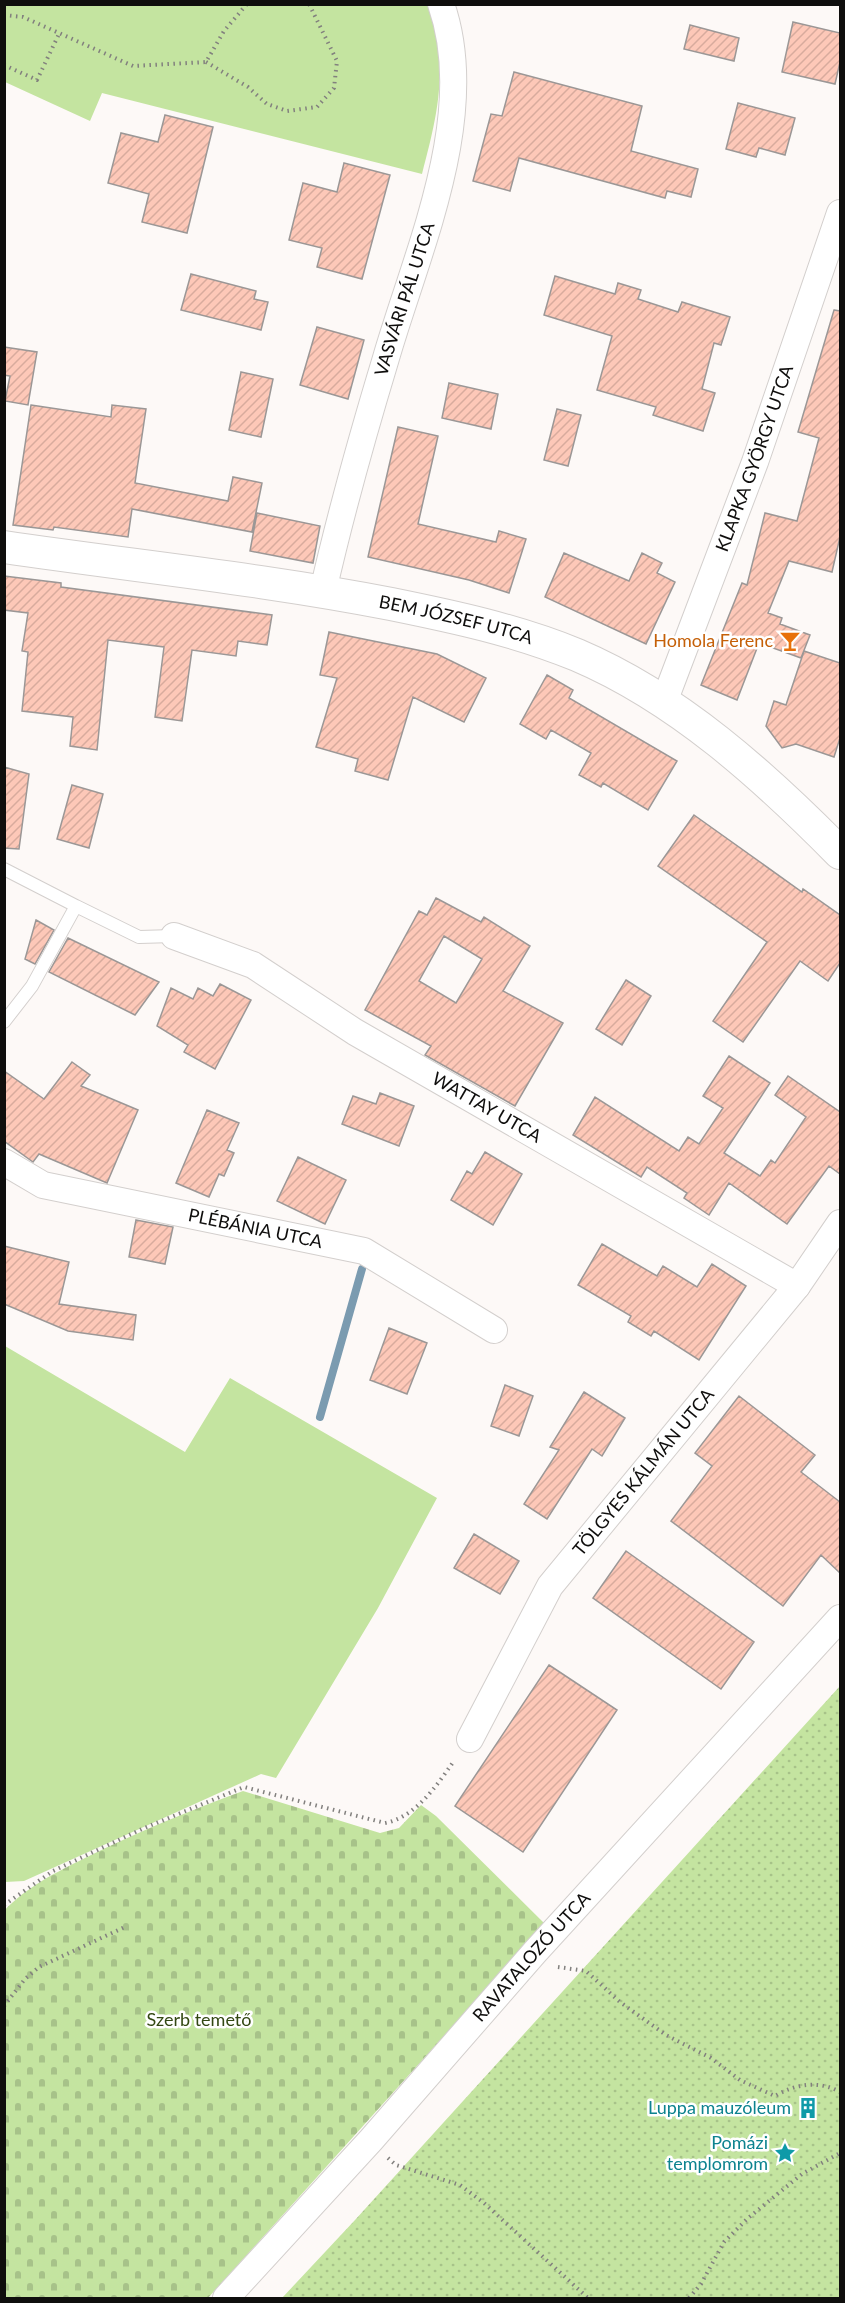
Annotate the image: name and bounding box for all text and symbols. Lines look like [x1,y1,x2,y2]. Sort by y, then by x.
street label: VASVÁRI PÁL UTCA [369,219,439,379]
street label: KLAPKA GYÖRGY UTCA [710,361,798,554]
street label: BEM JÓZSEF UTCA [377,590,537,648]
place label: Homola Ferenc [653,629,773,651]
bar icon: Homola Ferenc [778,629,802,653]
street label: WATTAY UTCA [429,1067,546,1147]
street label: PLÉBÁNIA UTCA [186,1203,325,1252]
street label: TÖLGYES KÁLMÁN UTCA [568,1383,719,1560]
street label: RAVATALOZÓ UTCA [467,1886,595,2026]
park label: Szerb temető [147,2008,251,2030]
place label: Luppa mauzóleum [648,2096,791,2118]
building icon: Luppa mauzóleum [796,2096,820,2120]
place label: Pomázi templomrom [667,2131,768,2174]
place icon: Pomázi templomrom [773,2141,797,2165]

